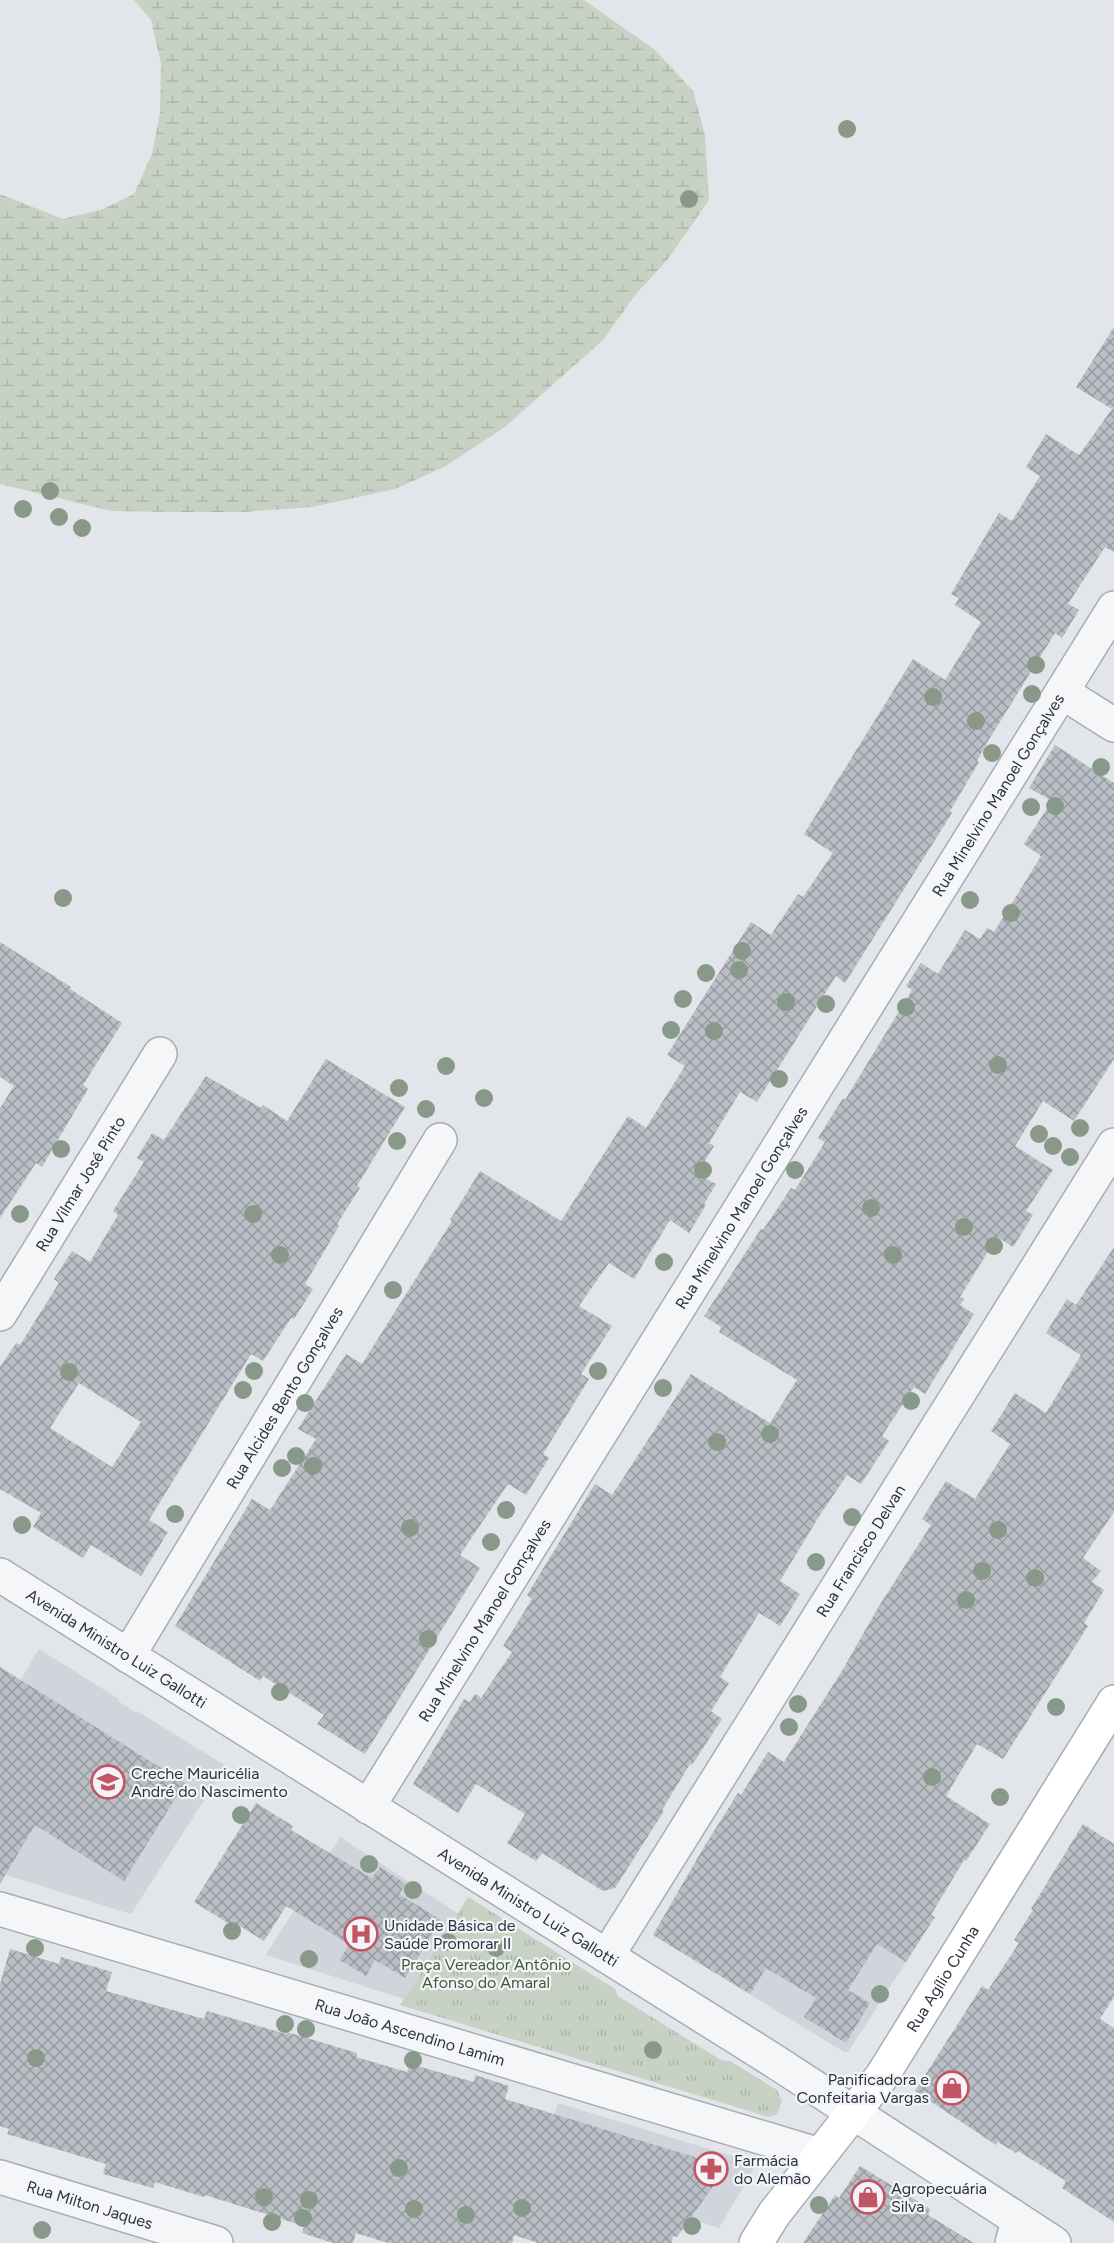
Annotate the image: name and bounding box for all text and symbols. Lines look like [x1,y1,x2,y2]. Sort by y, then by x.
street label: Rua Minelvino Manoel Gonçalves [928,690,1068,900]
street label: Rua Minelvino Manoel Gonçalves [671,1103,811,1312]
street label: Rua Vilmar José Pinto [31,1112,129,1255]
street label: Rua Alcides Bento Gonçalves [222,1303,347,1492]
street label: Rua Francisco Delvan [812,1481,909,1620]
street label: Rua Minelvino Manoel Gonçalves [414,1515,554,1725]
street label: Avenida Ministro Luiz Gallotti [23,1585,211,1712]
school or university icon: Creche Mauricélia André do Nascimento [90,1764,126,1800]
place label: Creche Mauricélia André do Nascimento [131,1764,288,1801]
street label: Avenida Ministro Luiz Gallotti [435,1843,622,1970]
hospital icon: Unidade Básica de Saúde Promorar II [343,1916,379,1952]
place label: Unidade Básica de Saúde Promorar II [384,1916,516,1953]
street label: Rua Agílio Cunha [902,1922,983,2035]
park label: Praça Vereador Antônio Afonso do Amaral [401,1955,571,1992]
street label: Rua João Ascendino Lamim [313,1995,507,2069]
place label: Panificadora e Confeitaria Vargas [797,2070,929,2107]
shop icon: Panificadora e Confeitaria Vargas [934,2070,970,2106]
pharmacy icon: Farmácia do Alemão [693,2151,729,2187]
place label: Farmácia do Alemão [734,2151,811,2188]
street label: Rua Milton Jaques [25,2176,155,2233]
shop icon: Agropecuária Silva [850,2179,886,2215]
place label: Agropecuária Silva [891,2179,987,2216]

